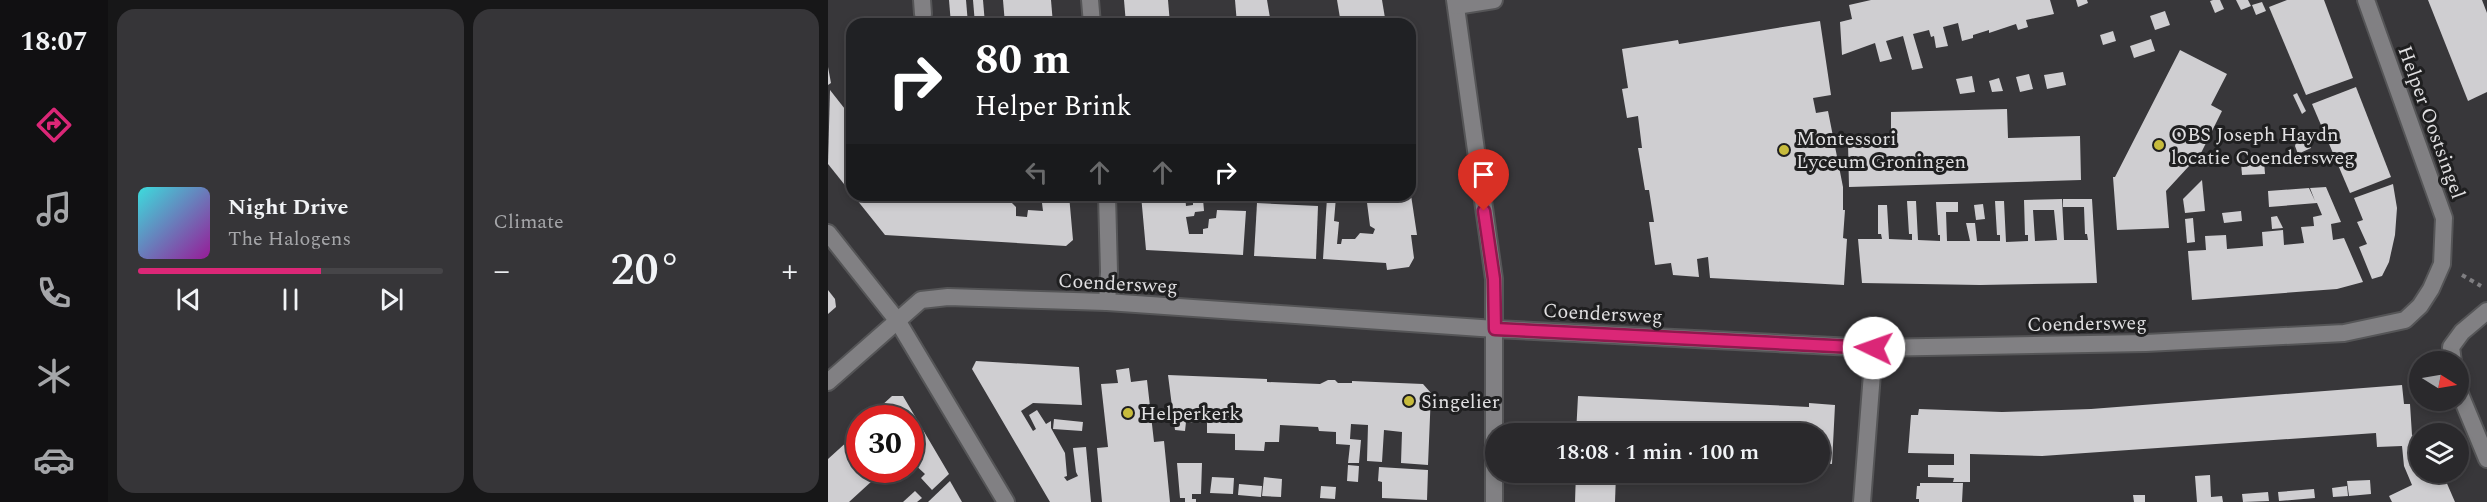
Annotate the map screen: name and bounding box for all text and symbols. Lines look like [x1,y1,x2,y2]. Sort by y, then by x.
text: 18:07 [20,21,88,63]
text: 80 m [975,29,1070,92]
icon: right [876,42,954,120]
street label: Helper Oostsingel [2389,42,2473,203]
text: Helper Brink [975,86,1132,128]
icon: directions [33,104,75,146]
place label: OBS Joseph Haydn locatie Coendersweg [2171,120,2355,173]
place label: Montessori Lyceum Groningen [1796,124,1966,177]
marker: OBS Joseph Haydn locatie Coendersweg [2152,138,2166,152]
marker: Montessori Lyceum Groningen [1777,143,1791,157]
pin [1458,149,1509,211]
icon: left [1020,156,1053,189]
icon: ahead [1083,156,1116,189]
icon: ahead [1146,156,1179,189]
icon: right [1209,156,1242,189]
icon: arrive [1467,158,1500,191]
icon: music [33,188,75,230]
text: Night Drive [228,191,348,224]
text: Climate [494,207,564,237]
text: The Halogens [228,224,351,254]
text: 20° [610,236,681,305]
text: − [494,246,510,296]
text: + [782,246,798,296]
street label: Coendersweg [1057,266,1179,302]
icon: phone [33,272,75,314]
icon: previous [172,283,205,316]
icon: pause [274,283,307,316]
icon: next [375,283,408,316]
street label: Coendersweg [1542,296,1664,332]
street label: Coendersweg [2027,308,2147,340]
position arrow [1842,316,1906,380]
north arrow [2409,351,2469,411]
map controls [2409,351,2469,483]
icon: climate [33,355,75,397]
place label: Singelier [1421,387,1500,417]
marker: Singelier [1402,394,1416,408]
place label: Helperkerk [1140,399,1240,429]
speed limit sign: 30 [846,405,924,483]
marker: Helperkerk [1121,406,1135,420]
button: layers [2409,423,2469,483]
text: 18:08 · 1 min · 100 m [1556,436,1759,469]
icon: car [33,439,75,481]

